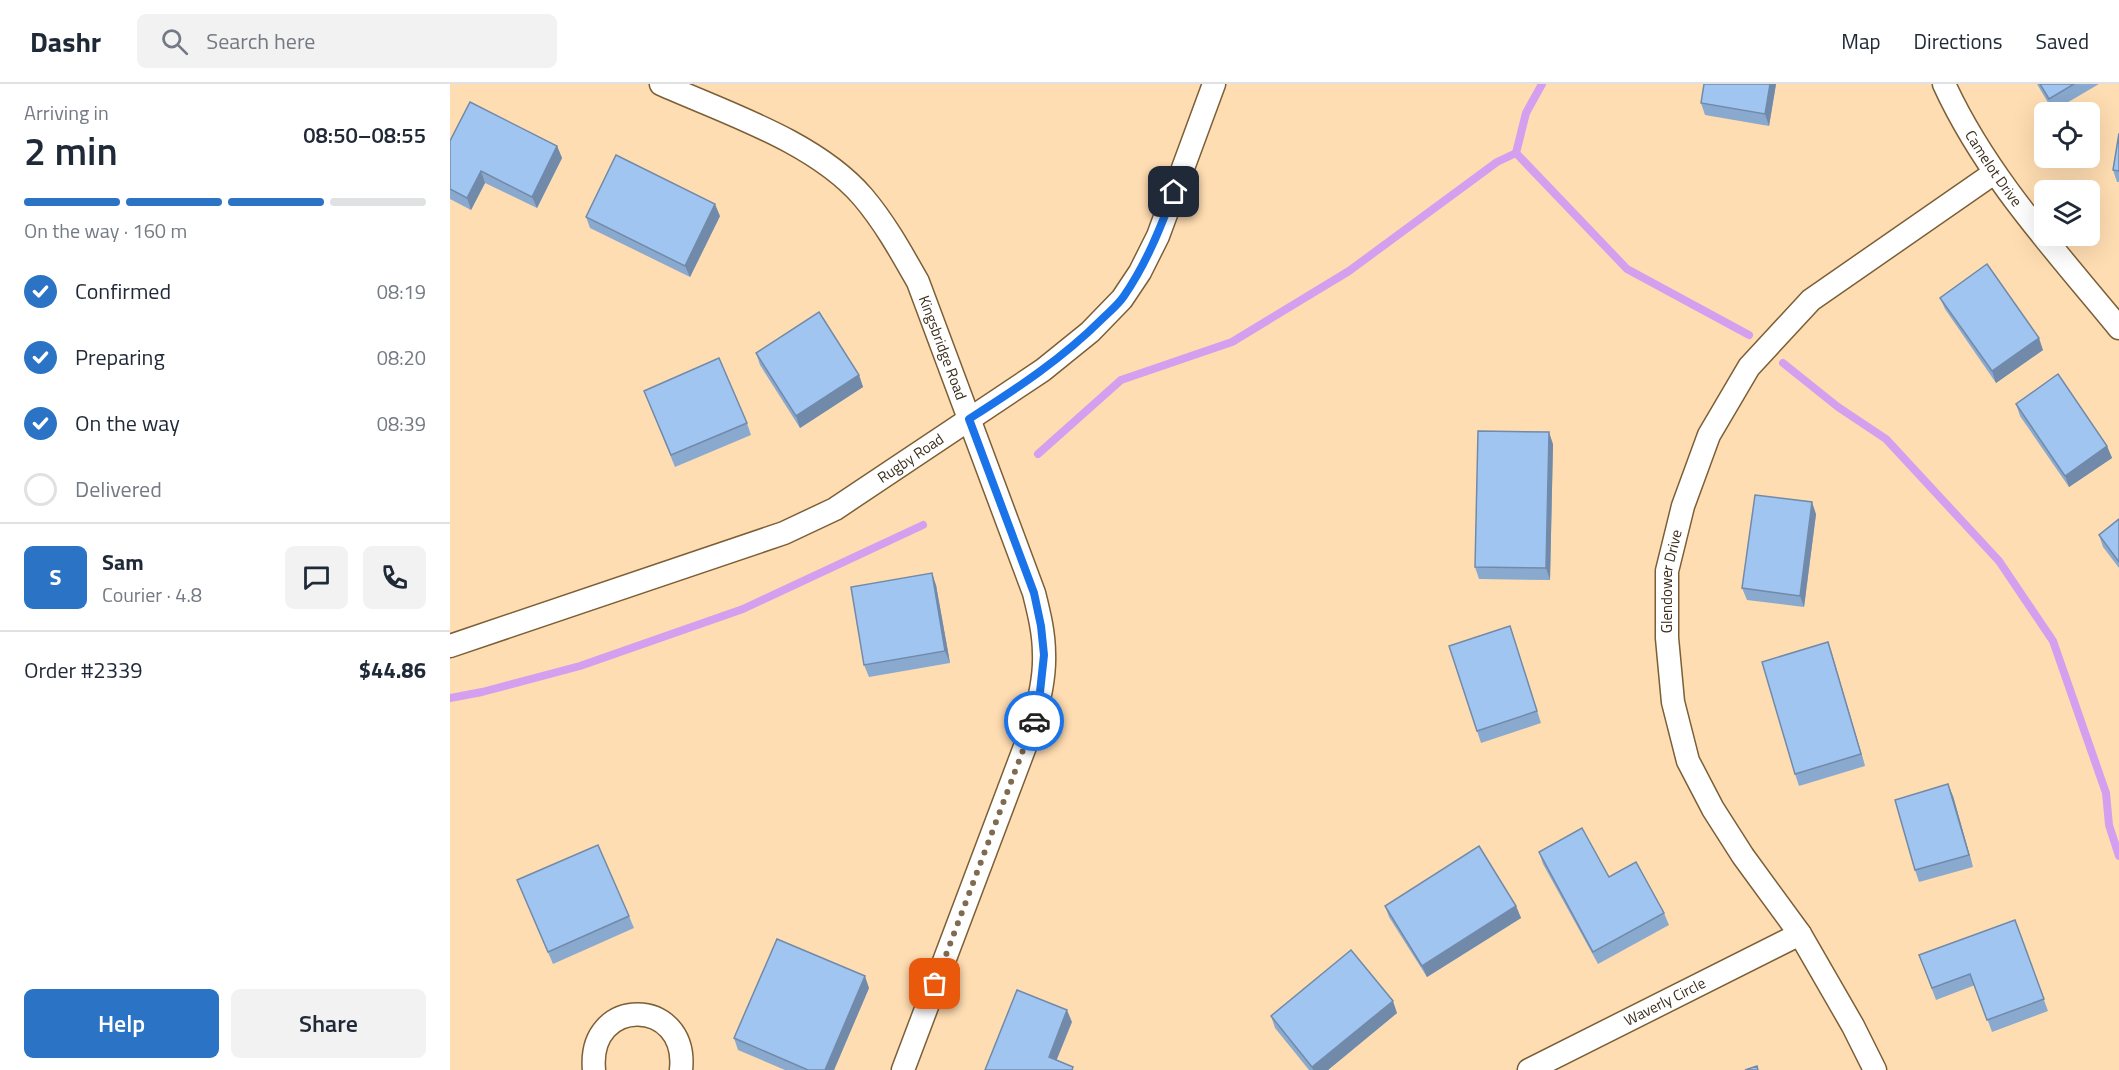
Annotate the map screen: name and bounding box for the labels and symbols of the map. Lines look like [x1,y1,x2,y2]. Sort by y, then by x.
street label: Camelot Drive [1959,125,2028,212]
pin [1148,166,1199,217]
street label: Kingsbridge Road [913,292,973,403]
street label: Rugby Road [873,427,948,489]
street label: Glendower Drive [1655,527,1688,633]
courier [1004,691,1064,751]
pin [909,958,960,1009]
street label: Waverly Circle [1620,971,1709,1032]

